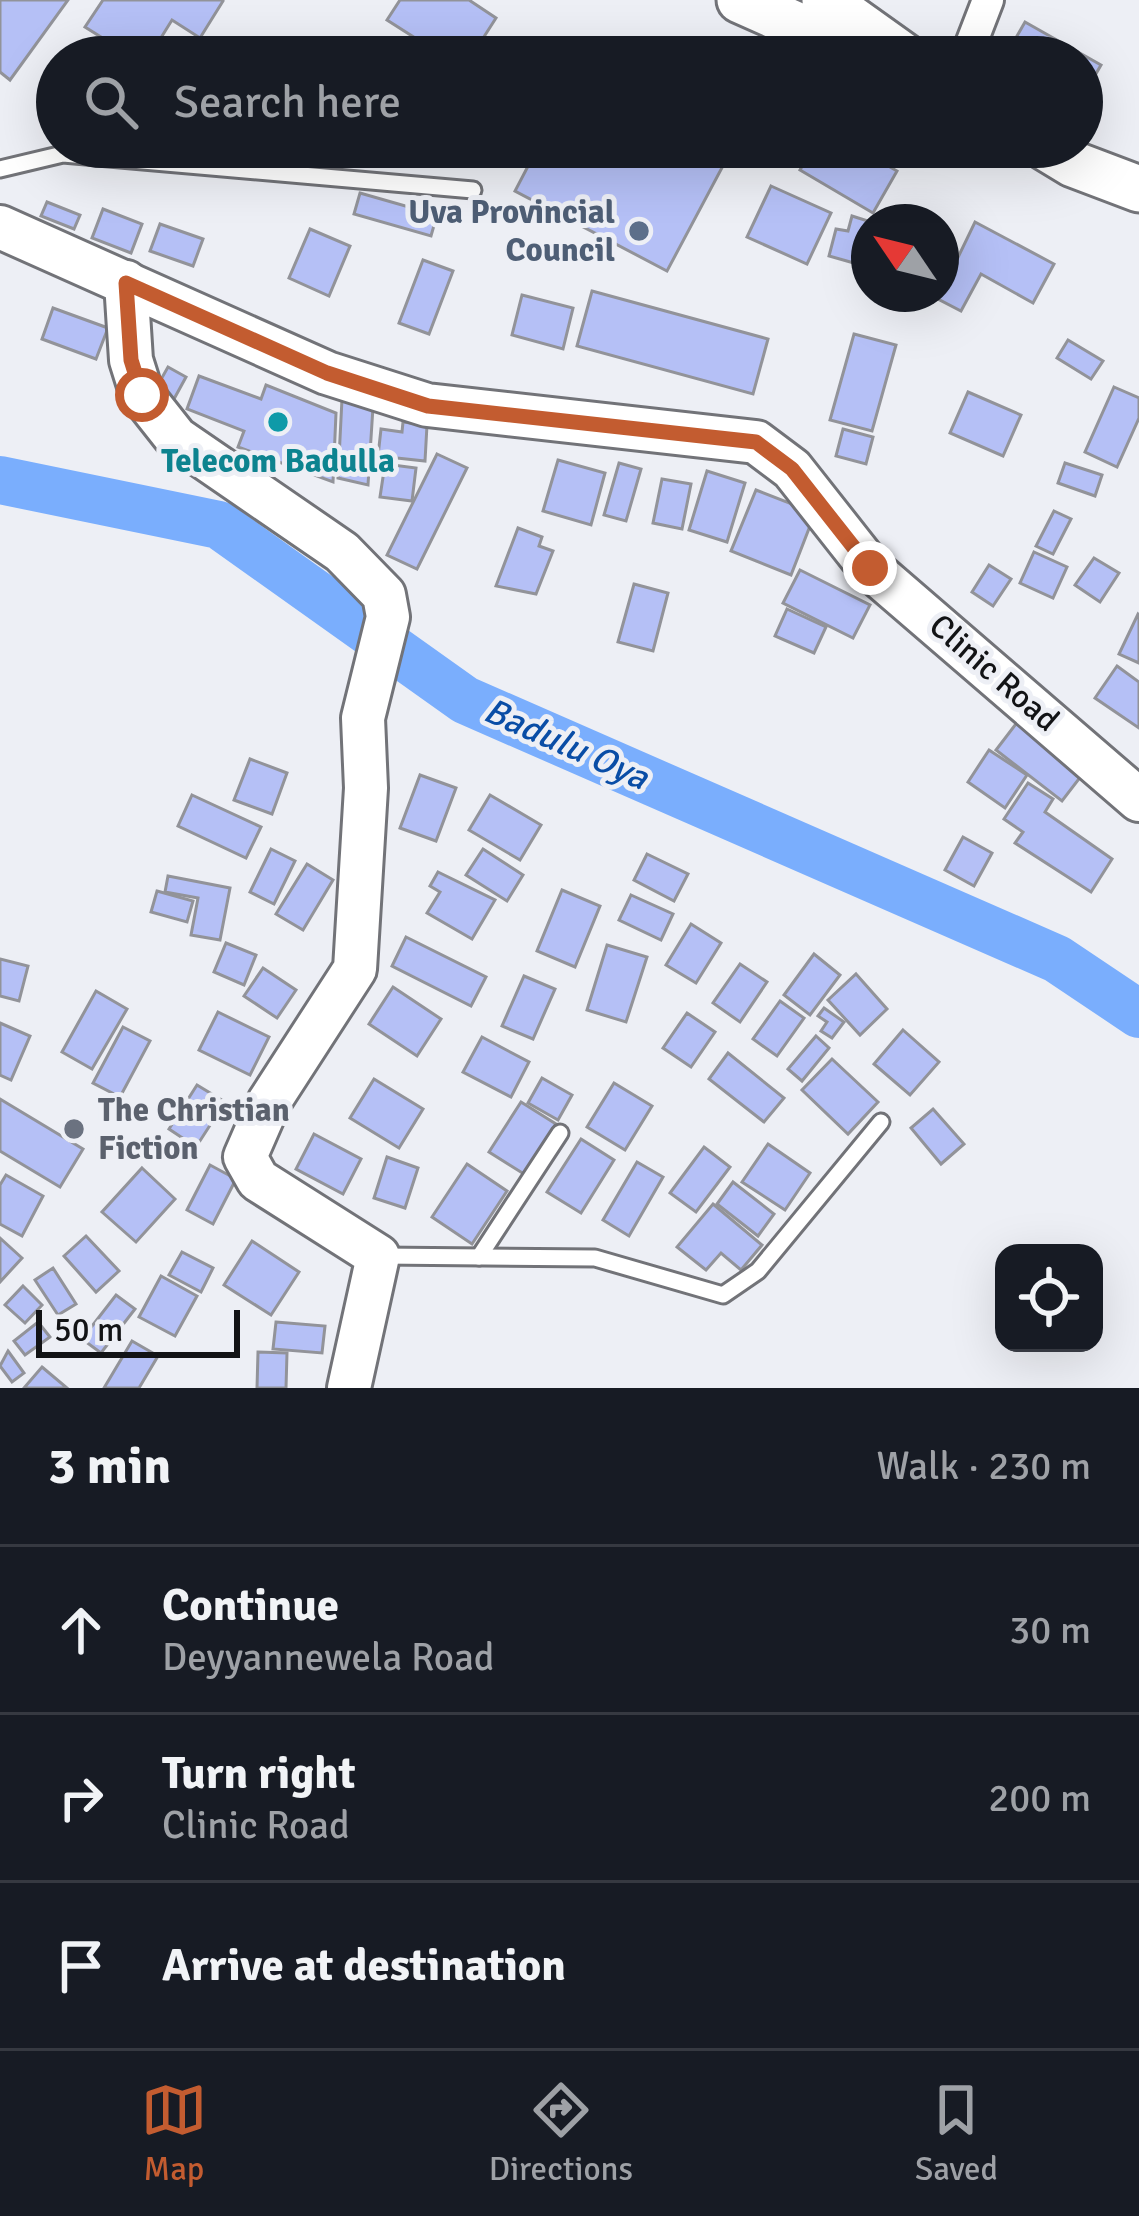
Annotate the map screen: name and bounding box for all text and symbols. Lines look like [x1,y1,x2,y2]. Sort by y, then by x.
search box [36,36,1103,168]
icon: search [78,69,144,135]
text: Search here [174,75,401,130]
place label: Uva Provincial Council [408,192,615,271]
north arrow [851,204,959,312]
marker: Uva Provincial Council [626,218,652,244]
route start [115,368,169,422]
marker: Telecom Badulla [265,409,291,435]
place label: Telecom Badulla [161,441,395,482]
route end [843,541,897,595]
street label: Clinic Road [921,605,1067,741]
water label: Badulu Oya [477,688,657,801]
place label: The Christian Fiction [98,1090,290,1169]
marker: The Christian Fiction [61,1116,87,1142]
map controls [995,1244,1103,1352]
button: locate [995,1244,1103,1352]
scale bar [36,1304,240,1357]
text: 50 m [54,1310,123,1351]
text: 3 min [48,1435,171,1498]
text: Walk · 230 m [877,1442,1091,1490]
text: Continue [162,1578,339,1633]
icon: ahead [48,1597,114,1663]
text: 30 m [1009,1606,1091,1654]
text: Deyyannewela Road [162,1633,494,1681]
text: Turn right [162,1746,356,1801]
icon: right [48,1765,114,1831]
text: 200 m [988,1774,1091,1822]
text: Clinic Road [162,1801,350,1849]
icon: arrive [48,1933,114,1999]
text: Arrive at destination [162,1938,566,1993]
tab: Map [141,2077,207,2190]
tab: Directions [489,2077,633,2190]
tab: Saved [915,2077,998,2190]

